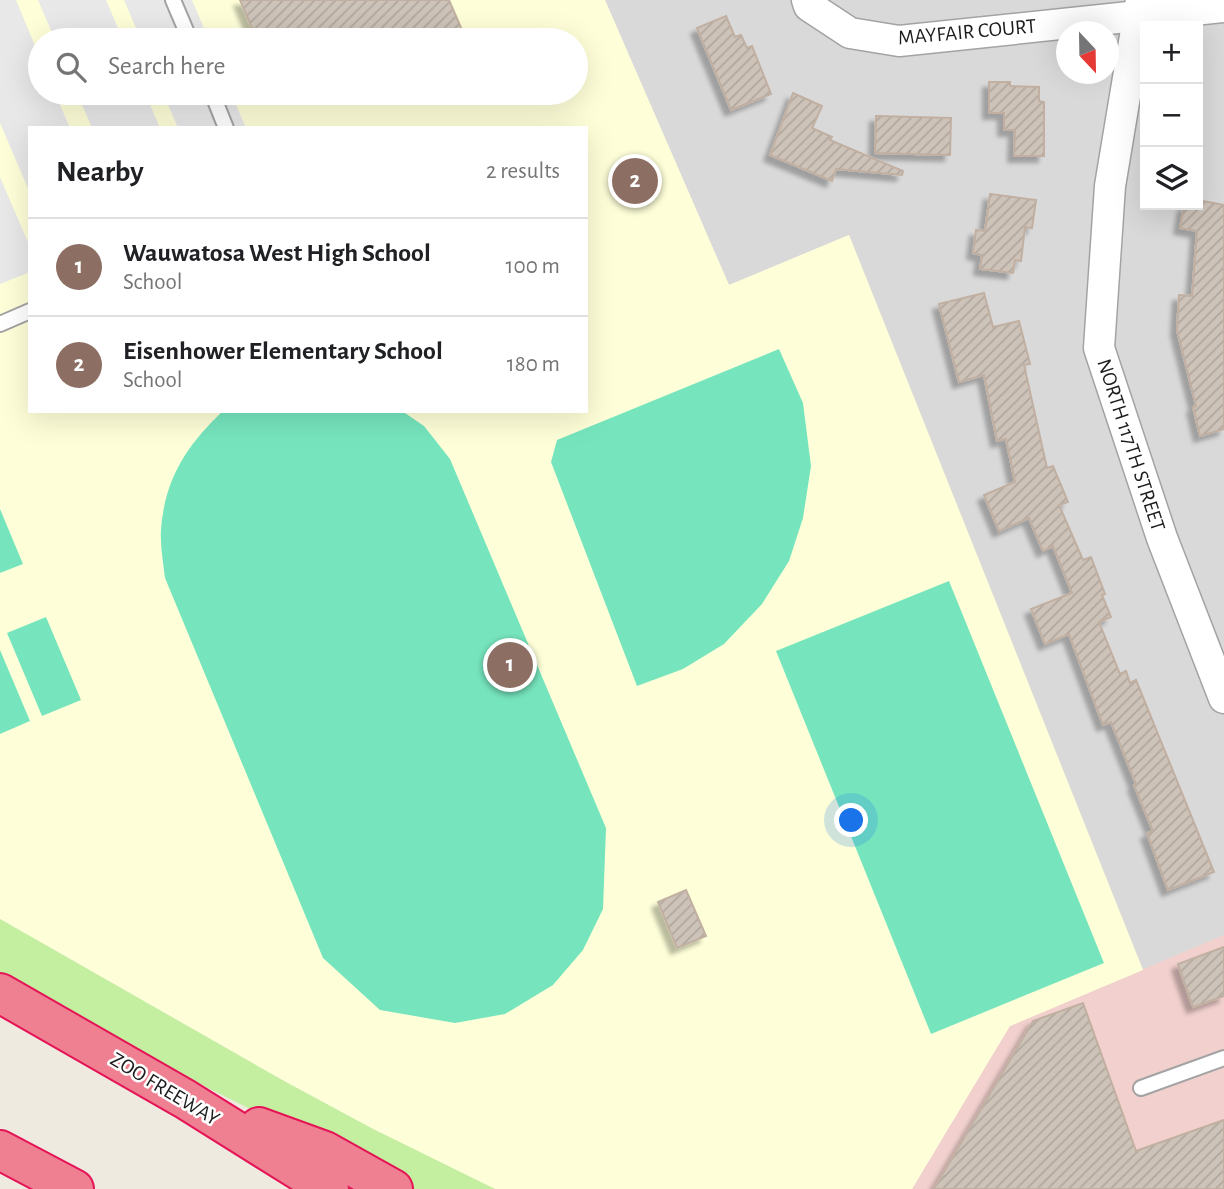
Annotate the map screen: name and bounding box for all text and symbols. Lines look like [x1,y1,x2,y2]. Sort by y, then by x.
street label: MAYFAIR COURT [897,15,1037,49]
north arrow [1056,21,1119,84]
map controls [1140,21,1203,210]
button: + [1140,21,1203,84]
search box [28,28,588,105]
icon: search [52,48,90,86]
text: Search here [108,53,226,79]
button: − [1140,84,1203,147]
button: layers [1140,147,1203,210]
pin: 2 [612,155,658,207]
text: Nearby [56,157,144,187]
text: 2 results [486,160,560,183]
text: Wauwatosa West High School [123,240,431,266]
text: 1 [75,255,83,278]
text: 100 m [506,255,560,278]
text: School [123,271,182,294]
text: Eisenhower Elementary School [123,338,443,364]
text: 2 [74,353,84,376]
text: 180 m [507,353,560,376]
street label: NORTH 117TH STREET [1093,356,1169,534]
text: School [123,369,182,392]
pin: 1 [487,639,533,691]
your location [834,803,868,837]
street label: ZOO FREEWAY [107,1048,223,1130]

